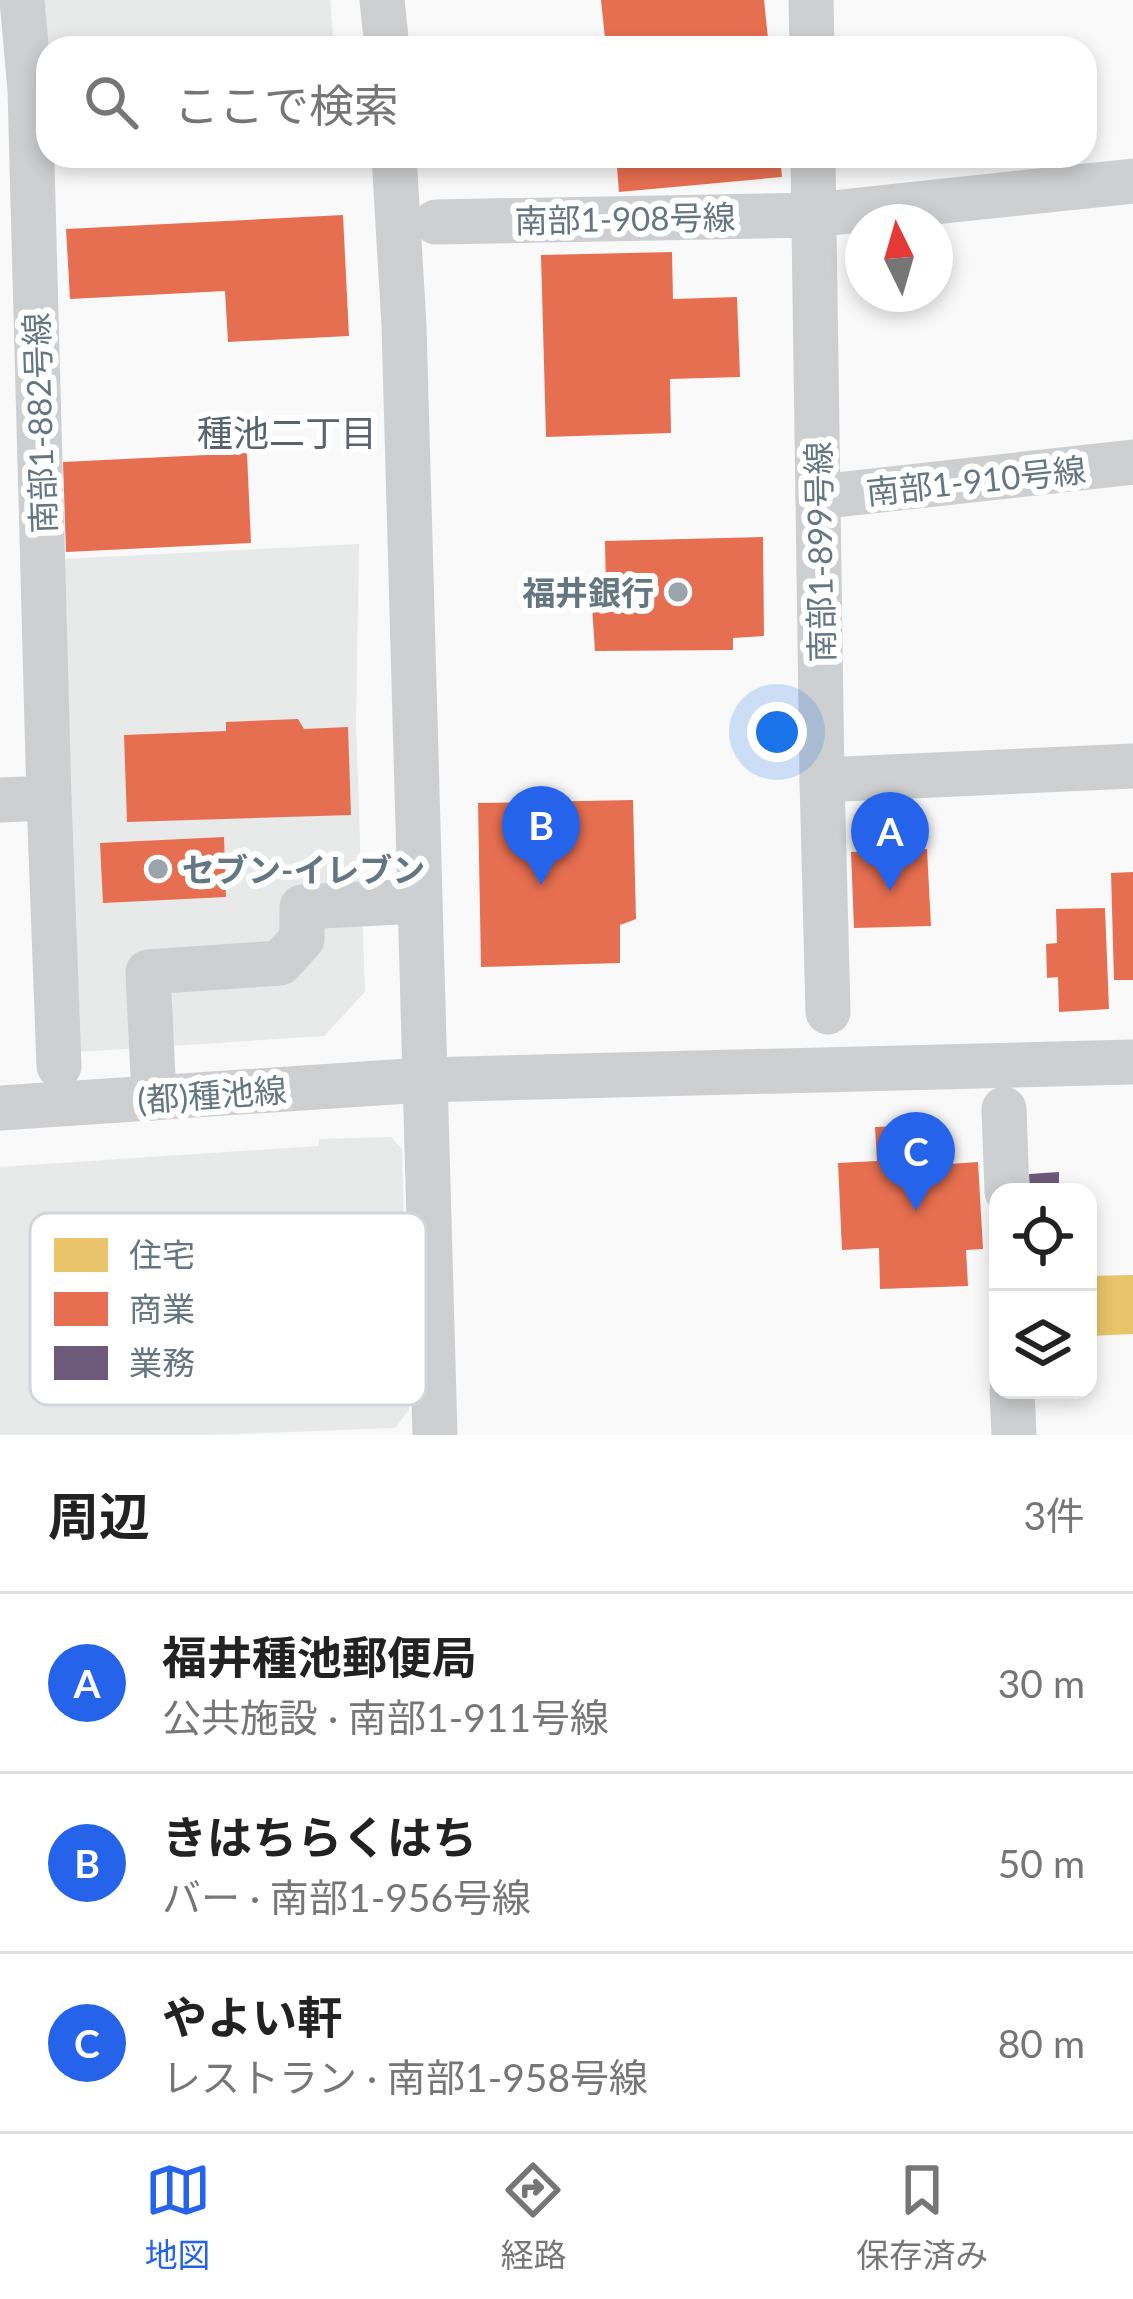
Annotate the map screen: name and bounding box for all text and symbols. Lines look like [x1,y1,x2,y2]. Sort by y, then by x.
search box [36,36,1097,168]
icon: search [78,69,144,135]
text: ここで検索 [174,78,399,132]
street label: 南部1-908号線 [514,196,736,240]
north arrow [845,204,953,312]
street label: 南部1-882号線 [15,312,63,534]
district label: 種池二丁目 [197,410,377,454]
street label: 南部1-899号線 [797,441,841,663]
street label: 南部1-910号線 [864,449,1088,511]
place label: 福井銀行 [522,572,654,612]
marker: 福井銀行 [665,579,691,605]
your location [747,702,807,762]
pin: B [502,786,580,885]
pin: A [851,792,929,891]
place label: セブン-イレブン [182,849,425,889]
marker: セブン-イレブン [145,856,171,882]
street label: (都)種池線 [136,1069,288,1119]
pin: C [877,1112,955,1211]
map controls [989,1183,1097,1399]
button: locate [989,1183,1097,1291]
legend [30,1213,426,1405]
text: 住宅 [129,1234,195,1274]
text: 商業 [129,1288,195,1328]
button: layers [989,1291,1097,1399]
text: 業務 [129,1342,195,1382]
text: 周辺 [48,1485,150,1546]
text: 3件 [1023,1492,1085,1538]
text: 福井種池郵便局 [162,1630,477,1684]
text: A [73,1660,101,1706]
text: 30 m [998,1660,1085,1706]
text: 公共施設 · 南部1-911号線 [162,1694,609,1740]
text: きはちらくはち [162,1810,477,1864]
text: B [74,1840,100,1886]
text: 50 m [998,1840,1085,1886]
text: バー · 南部1-956号線 [162,1874,531,1920]
text: やよい軒 [162,1990,342,2044]
text: C [74,2020,100,2066]
text: 80 m [998,2020,1085,2066]
text: レストラン · 南部1-958号線 [162,2054,648,2100]
tab: 地図 [145,2157,211,2277]
tab: 経路 [500,2157,566,2277]
tab: 保存済み [856,2157,988,2277]

